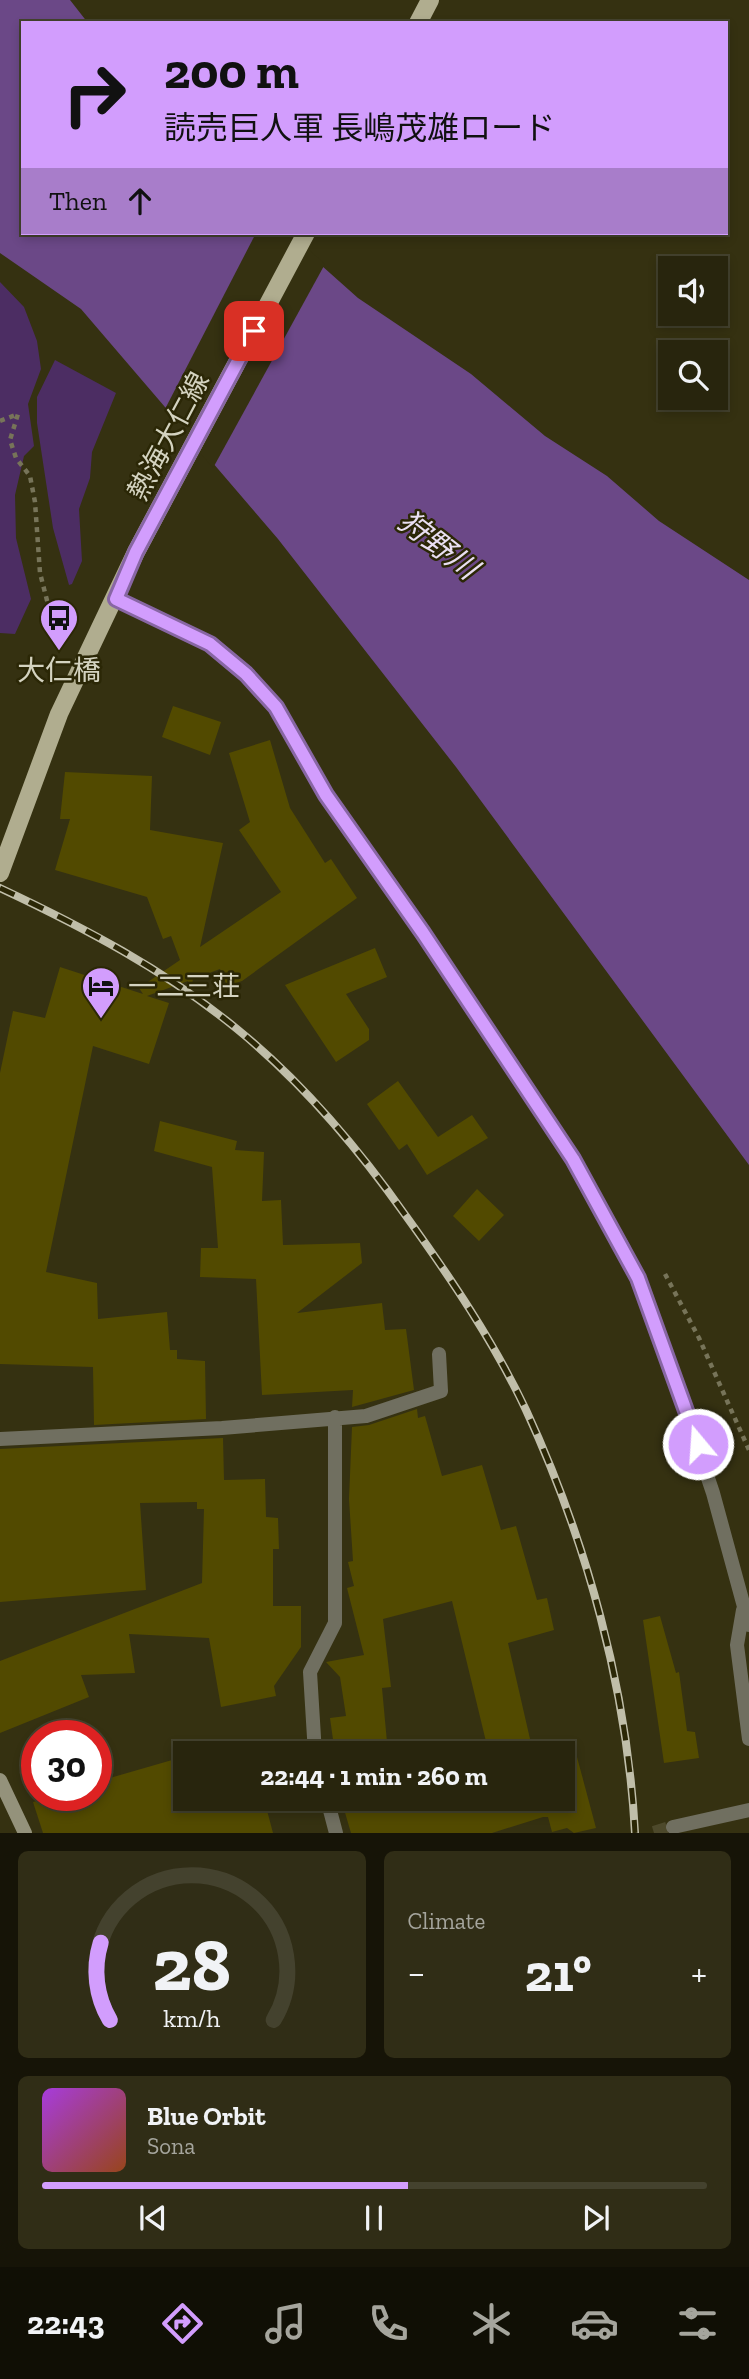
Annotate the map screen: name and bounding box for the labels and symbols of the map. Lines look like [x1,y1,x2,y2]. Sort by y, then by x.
pin [224,301,284,361]
street label: 熱海大仁線 [121,367,216,506]
water label: 狩野川 [391,503,487,589]
bus stop icon: 大仁橋 [38,597,80,652]
place label: 大仁橋 [17,654,101,687]
hotel icon: 一二三荘 [80,965,122,1020]
place label: 一二三荘 [128,970,240,1003]
position arrow [661,1407,735,1481]
speed limit sign: 30 [21,1720,112,1811]

